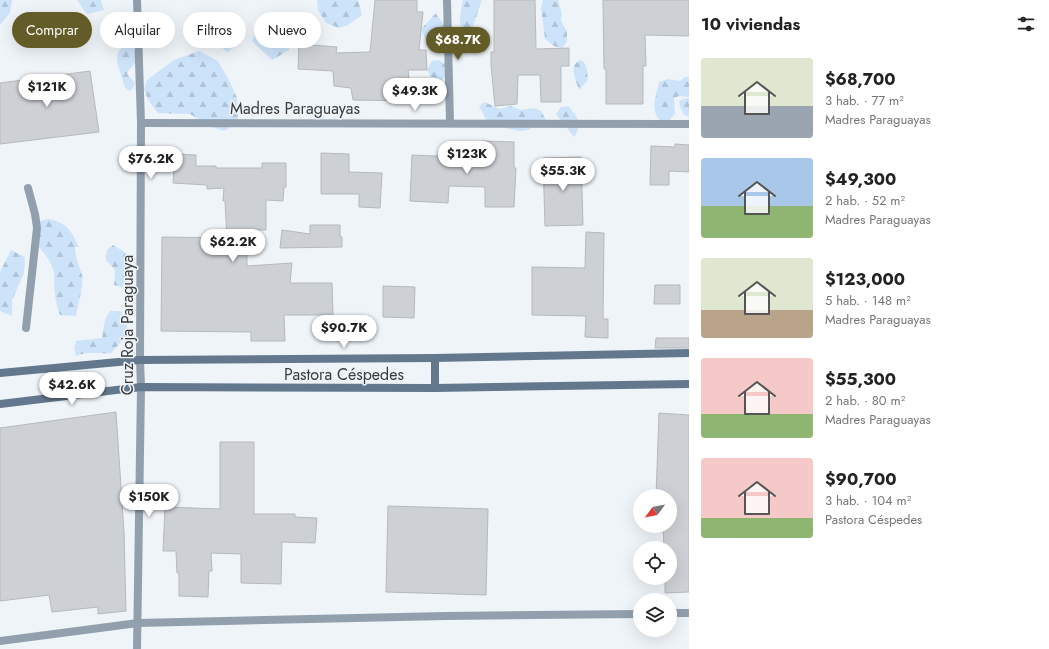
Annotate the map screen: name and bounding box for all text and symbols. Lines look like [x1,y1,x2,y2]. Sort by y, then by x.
chip: Comprar [12,12,92,48]
chip: Alquilar [100,12,175,48]
chip: Filtros [183,12,246,48]
chip: Nuevo [254,12,321,48]
text: 10 viviendas [701,12,800,36]
icon: filters [1015,13,1037,35]
pin: $68.7K [425,27,491,61]
text: $68.7K [435,30,481,49]
text: $68,700 [825,67,896,91]
pin: $121K [19,74,75,108]
icon: home [733,74,781,122]
text: $121K [28,77,66,96]
pin: $49.3K [382,78,448,112]
text: $49.3K [392,81,438,100]
text: 3 hab. · 77 m² [825,91,904,110]
street label: Madres Paraguayas [230,97,360,120]
text: Madres Paraguayas [825,110,931,129]
pin: $123K [439,141,495,175]
text: $123K [447,144,487,163]
pin: $76.2K [118,146,184,180]
text: $76.2K [128,149,174,168]
pin: $55.3K [530,158,596,192]
text: $55.3K [540,161,586,180]
text: $49,300 [825,167,896,191]
icon: home [733,174,781,222]
text: 2 hab. · 52 m² [825,191,905,210]
text: Madres Paraguayas [825,210,931,229]
pin: $62.2K [200,229,266,263]
text: $62.2K [209,232,257,251]
street label: Cruz Roja Paraguaya [116,255,139,395]
text: $123,000 [825,267,905,291]
icon: home [733,274,781,322]
text: 5 hab. · 148 m² [825,291,911,310]
text: Madres Paraguayas [825,310,931,329]
pin: $90.7K [311,315,377,349]
text: $90.7K [321,318,367,337]
street label: Pastora Céspedes [284,363,404,386]
text: $55,300 [825,367,896,391]
pin: $42.6K [39,372,105,406]
icon: home [733,374,781,422]
text: $42.6K [48,375,96,394]
text: 2 hab. · 80 m² [825,391,905,410]
text: Madres Paraguayas [825,410,931,429]
text: $90,700 [825,467,896,491]
icon: home [733,474,781,522]
pin: $150K [121,484,177,518]
text: $150K [129,487,169,506]
north arrow [633,489,677,533]
map controls [633,489,677,637]
text: 3 hab. · 104 m² [825,491,911,510]
text: Pastora Céspedes [825,510,922,529]
button: locate [633,541,677,585]
button: layers [633,593,677,637]

